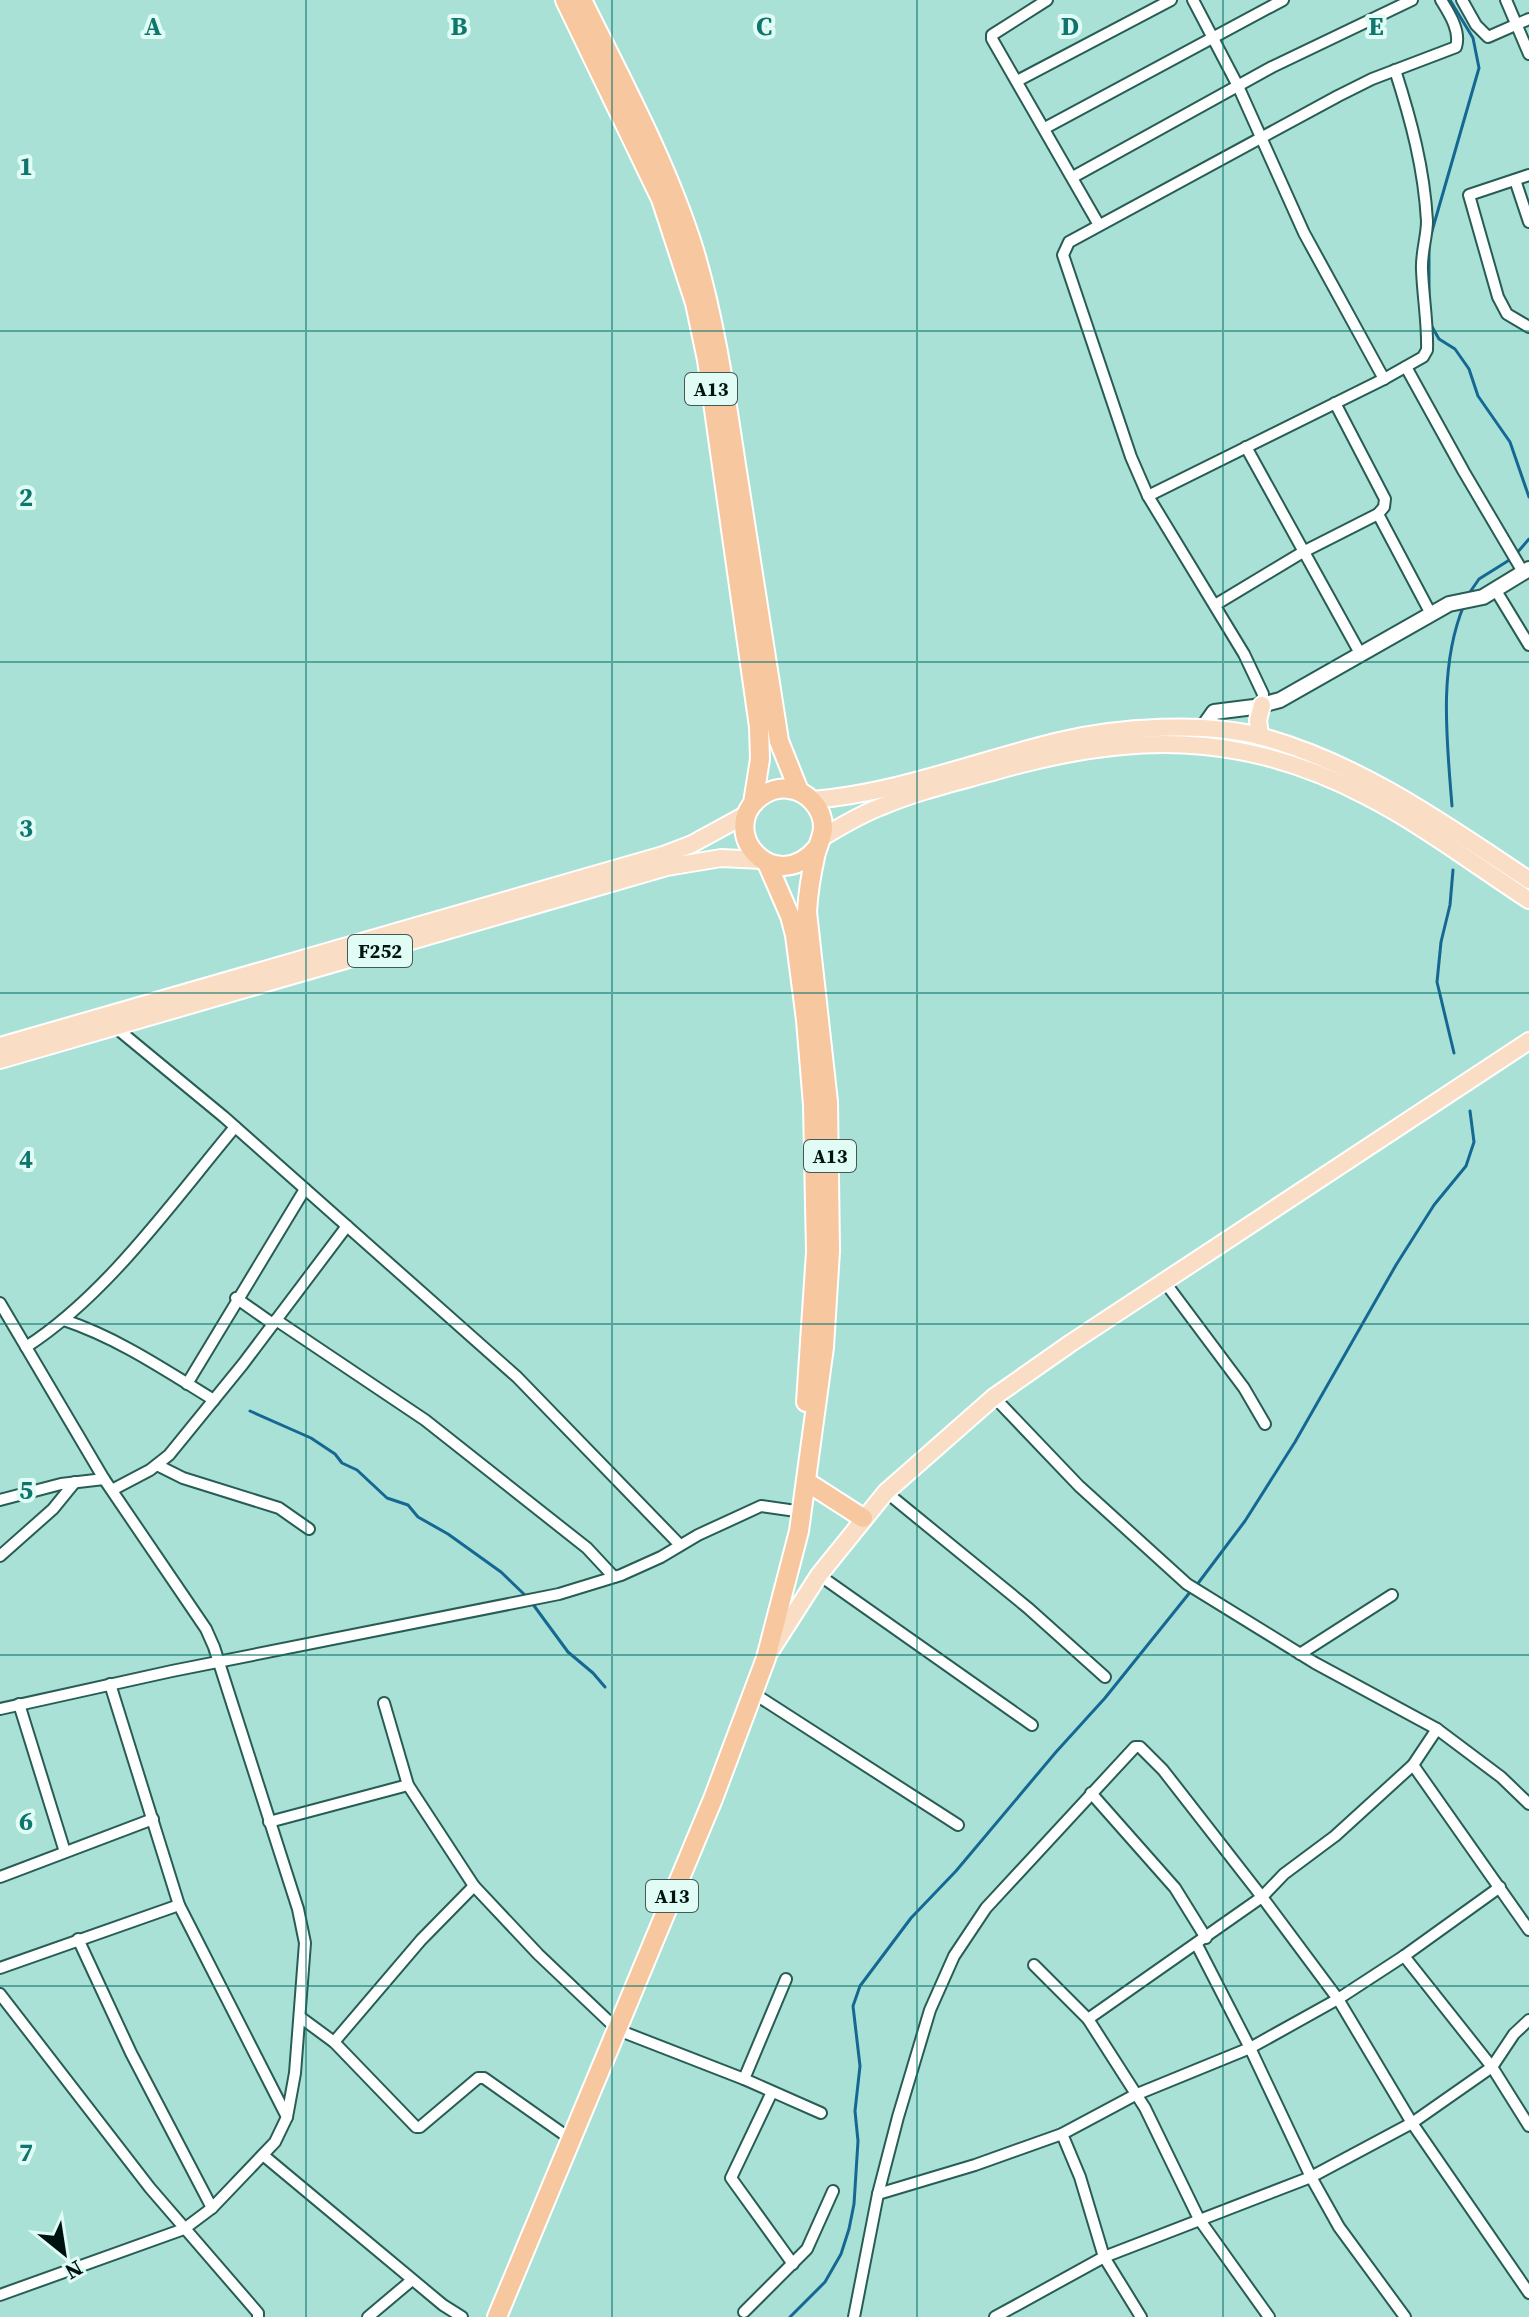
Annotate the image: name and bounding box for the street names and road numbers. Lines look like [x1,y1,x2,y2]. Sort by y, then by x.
road number: A13 [685,373,737,405]
road number: F252 [348,935,412,967]
road number: A13 [804,1140,856,1172]
road number: A13 [646,1880,698,1912]

